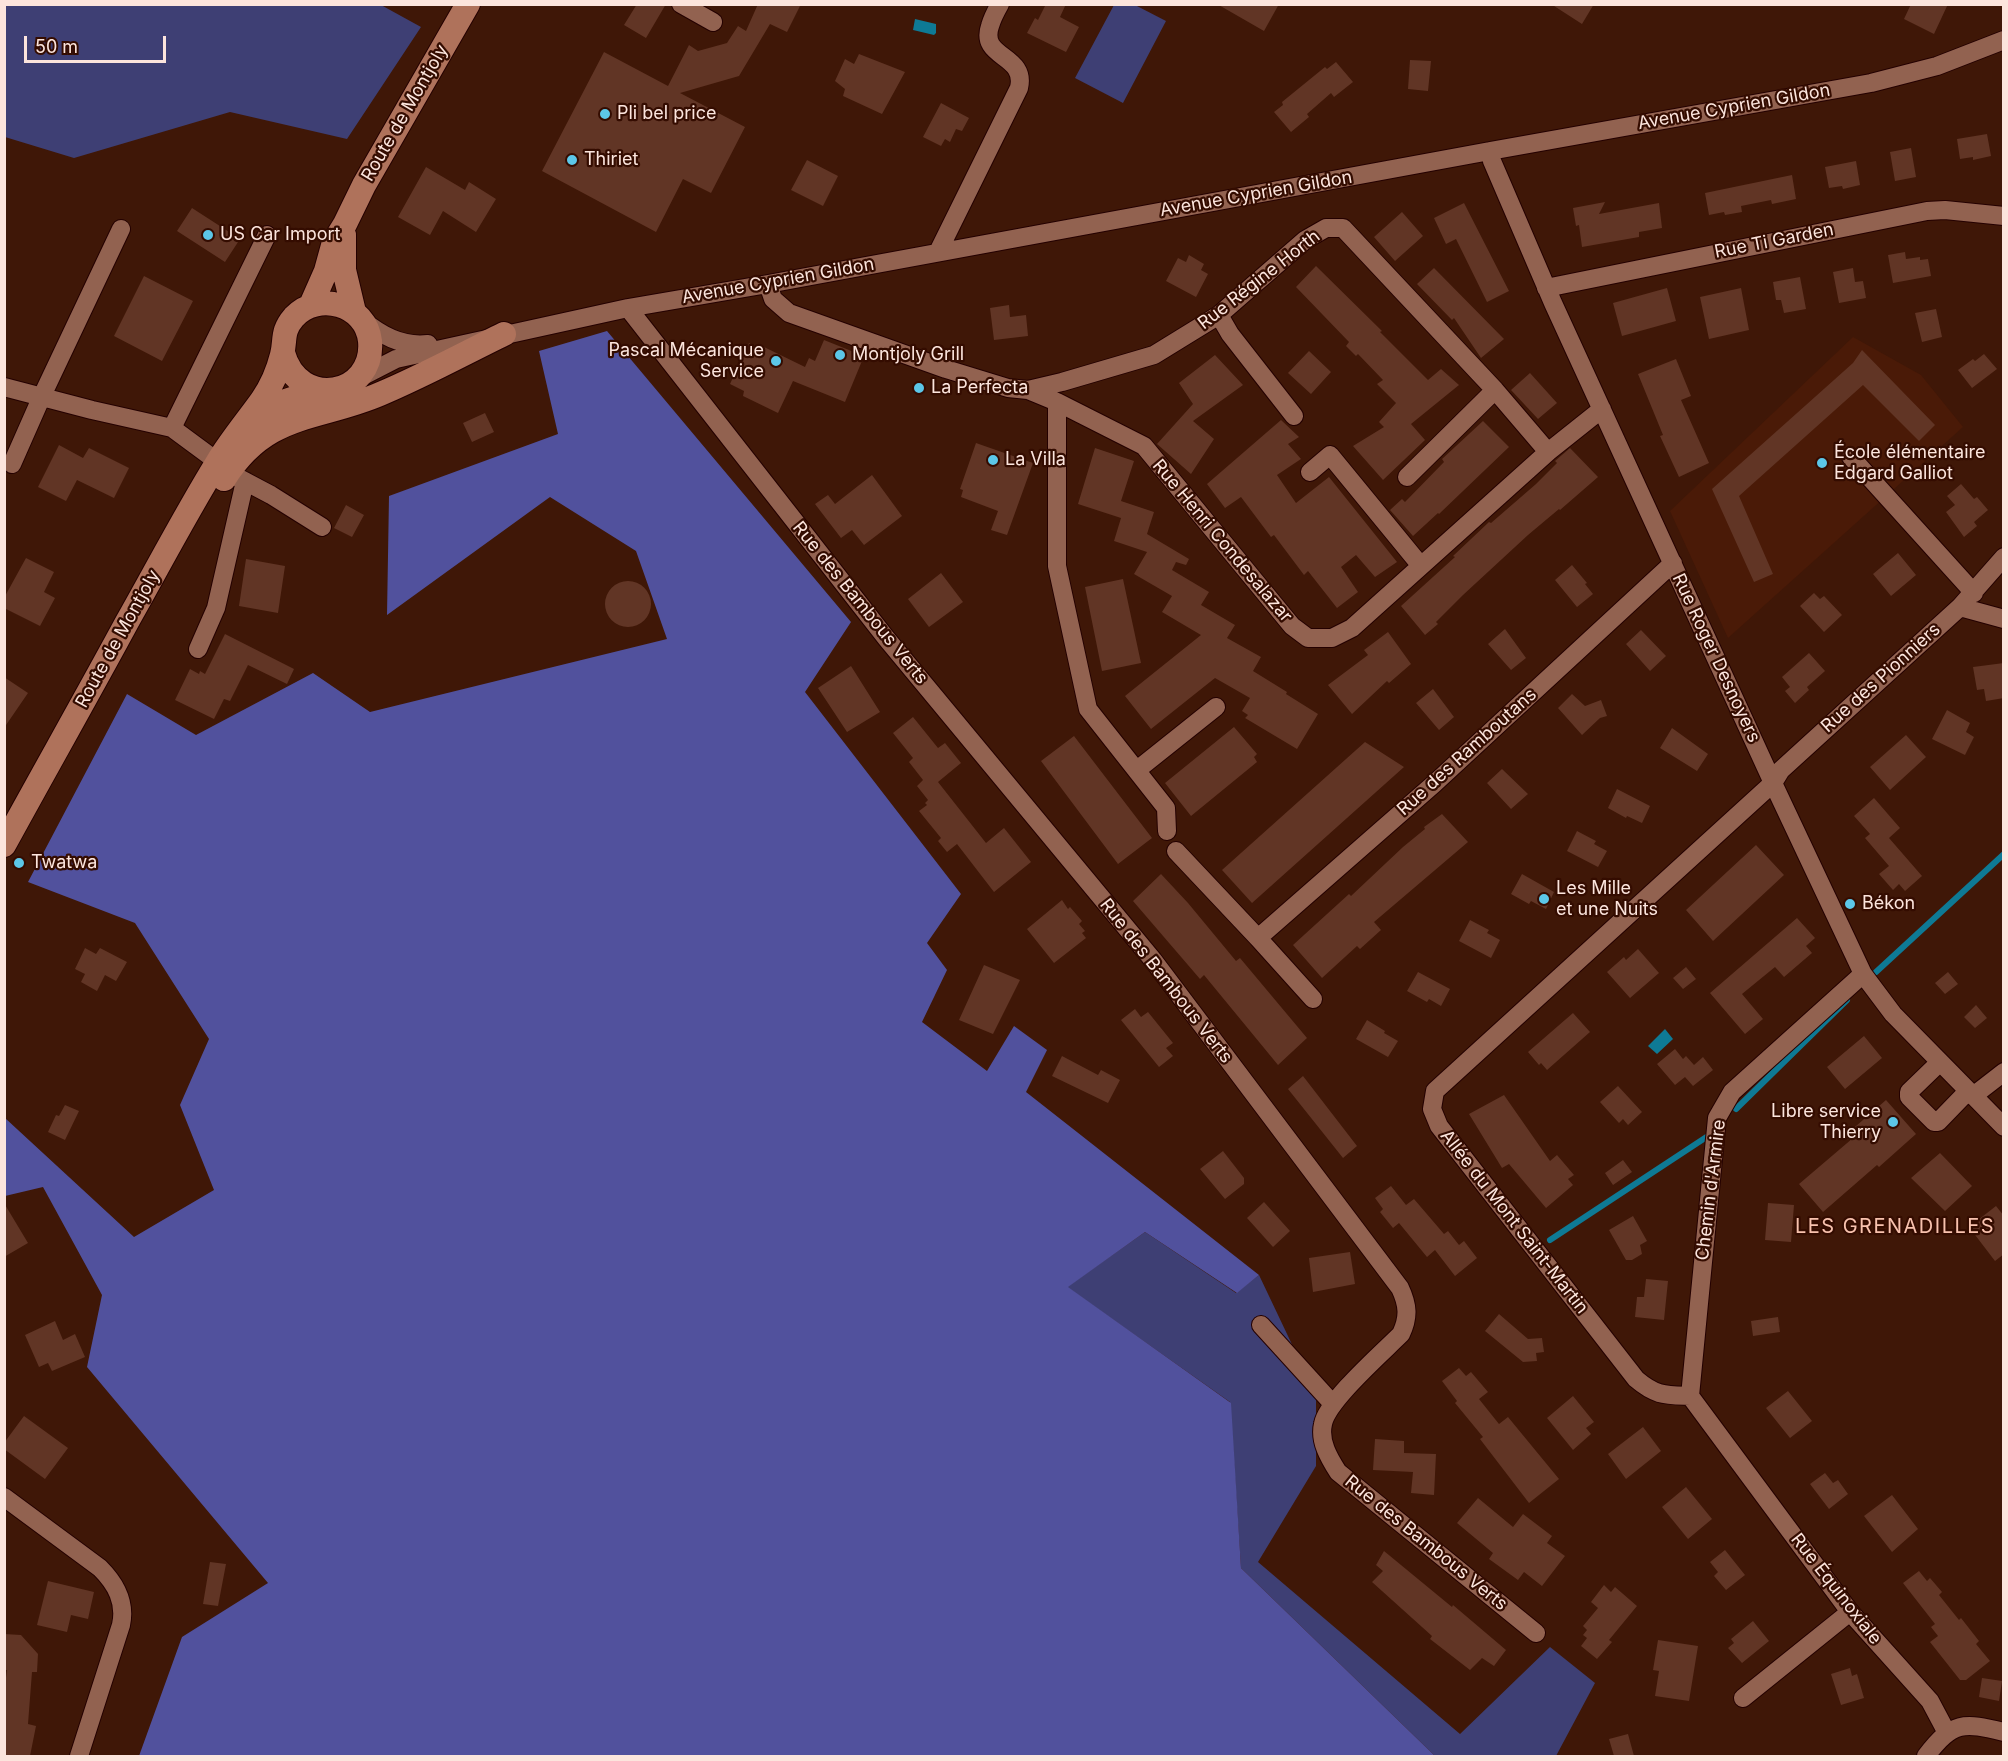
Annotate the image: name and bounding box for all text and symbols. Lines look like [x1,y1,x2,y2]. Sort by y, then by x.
scale bar [27,24,170,62]
text: 50 m [35,36,78,57]
street label: Route de Montjoly [357,41,453,185]
street label: Avenue Cyprien Gildon [1636,79,1832,135]
place label: Pli bel price [617,103,716,125]
marker: Pli bel price [598,107,612,121]
place label: Thiriet [584,149,638,171]
marker: Thiriet [565,153,579,167]
street label: Avenue Cyprien Gildon [1158,166,1354,222]
street label: Rue Ti Garden [1713,219,1835,263]
place label: US Car Import [220,224,340,246]
street label: Rue Régine Horth [1194,226,1324,334]
marker: US Car Import [201,228,215,242]
street label: Avenue Cyprien Gildon [680,253,876,309]
place label: Pascal Mécanique Service [608,340,764,382]
place label: Montjoly Grill [852,344,964,366]
marker: Montjoly Grill [833,348,847,362]
marker: Pascal Mécanique Service [769,354,783,368]
place label: La Perfecta [931,377,1028,399]
marker: La Perfecta [912,381,926,395]
place label: École élémentaire Edgard Galliot [1834,442,1985,484]
place label: La Villa [1005,449,1066,471]
marker: La Villa [986,453,1000,467]
street label: Rue Henri Condesalazar [1148,455,1296,627]
marker: École élémentaire Edgard Galliot [1815,456,1829,470]
street label: Rue des Bambous Verts [788,517,932,689]
street label: Route de Montjoly [71,566,165,712]
street label: Rue Roger Desnoyers [1667,570,1765,746]
street label: Rue des Pionniers [1817,619,1945,737]
street label: Rue des Ramboutans [1393,684,1541,820]
place label: Twatwa [31,852,97,874]
marker: Twatwa [12,856,26,870]
place label: Les Mille et une Nuits [1556,878,1658,920]
marker: Les Mille et une Nuits [1537,892,1551,906]
place label: Békon [1862,893,1915,915]
street label: Rue des Bambous Verts [1095,894,1237,1068]
marker: Békon [1843,897,1857,911]
place label: Libre service Thierry [1771,1101,1881,1144]
marker: Libre service Thierry [1886,1115,1900,1129]
street label: Chemin d'Armire [1692,1118,1730,1262]
street label: Allée du Mont Saint-Martin [1436,1126,1592,1318]
district label: LES GRENADILLES [1795,1215,1995,1239]
street label: Rue des Bambous Verts [1340,1471,1512,1615]
street label: Rue Équinoxiale [1786,1529,1886,1649]

